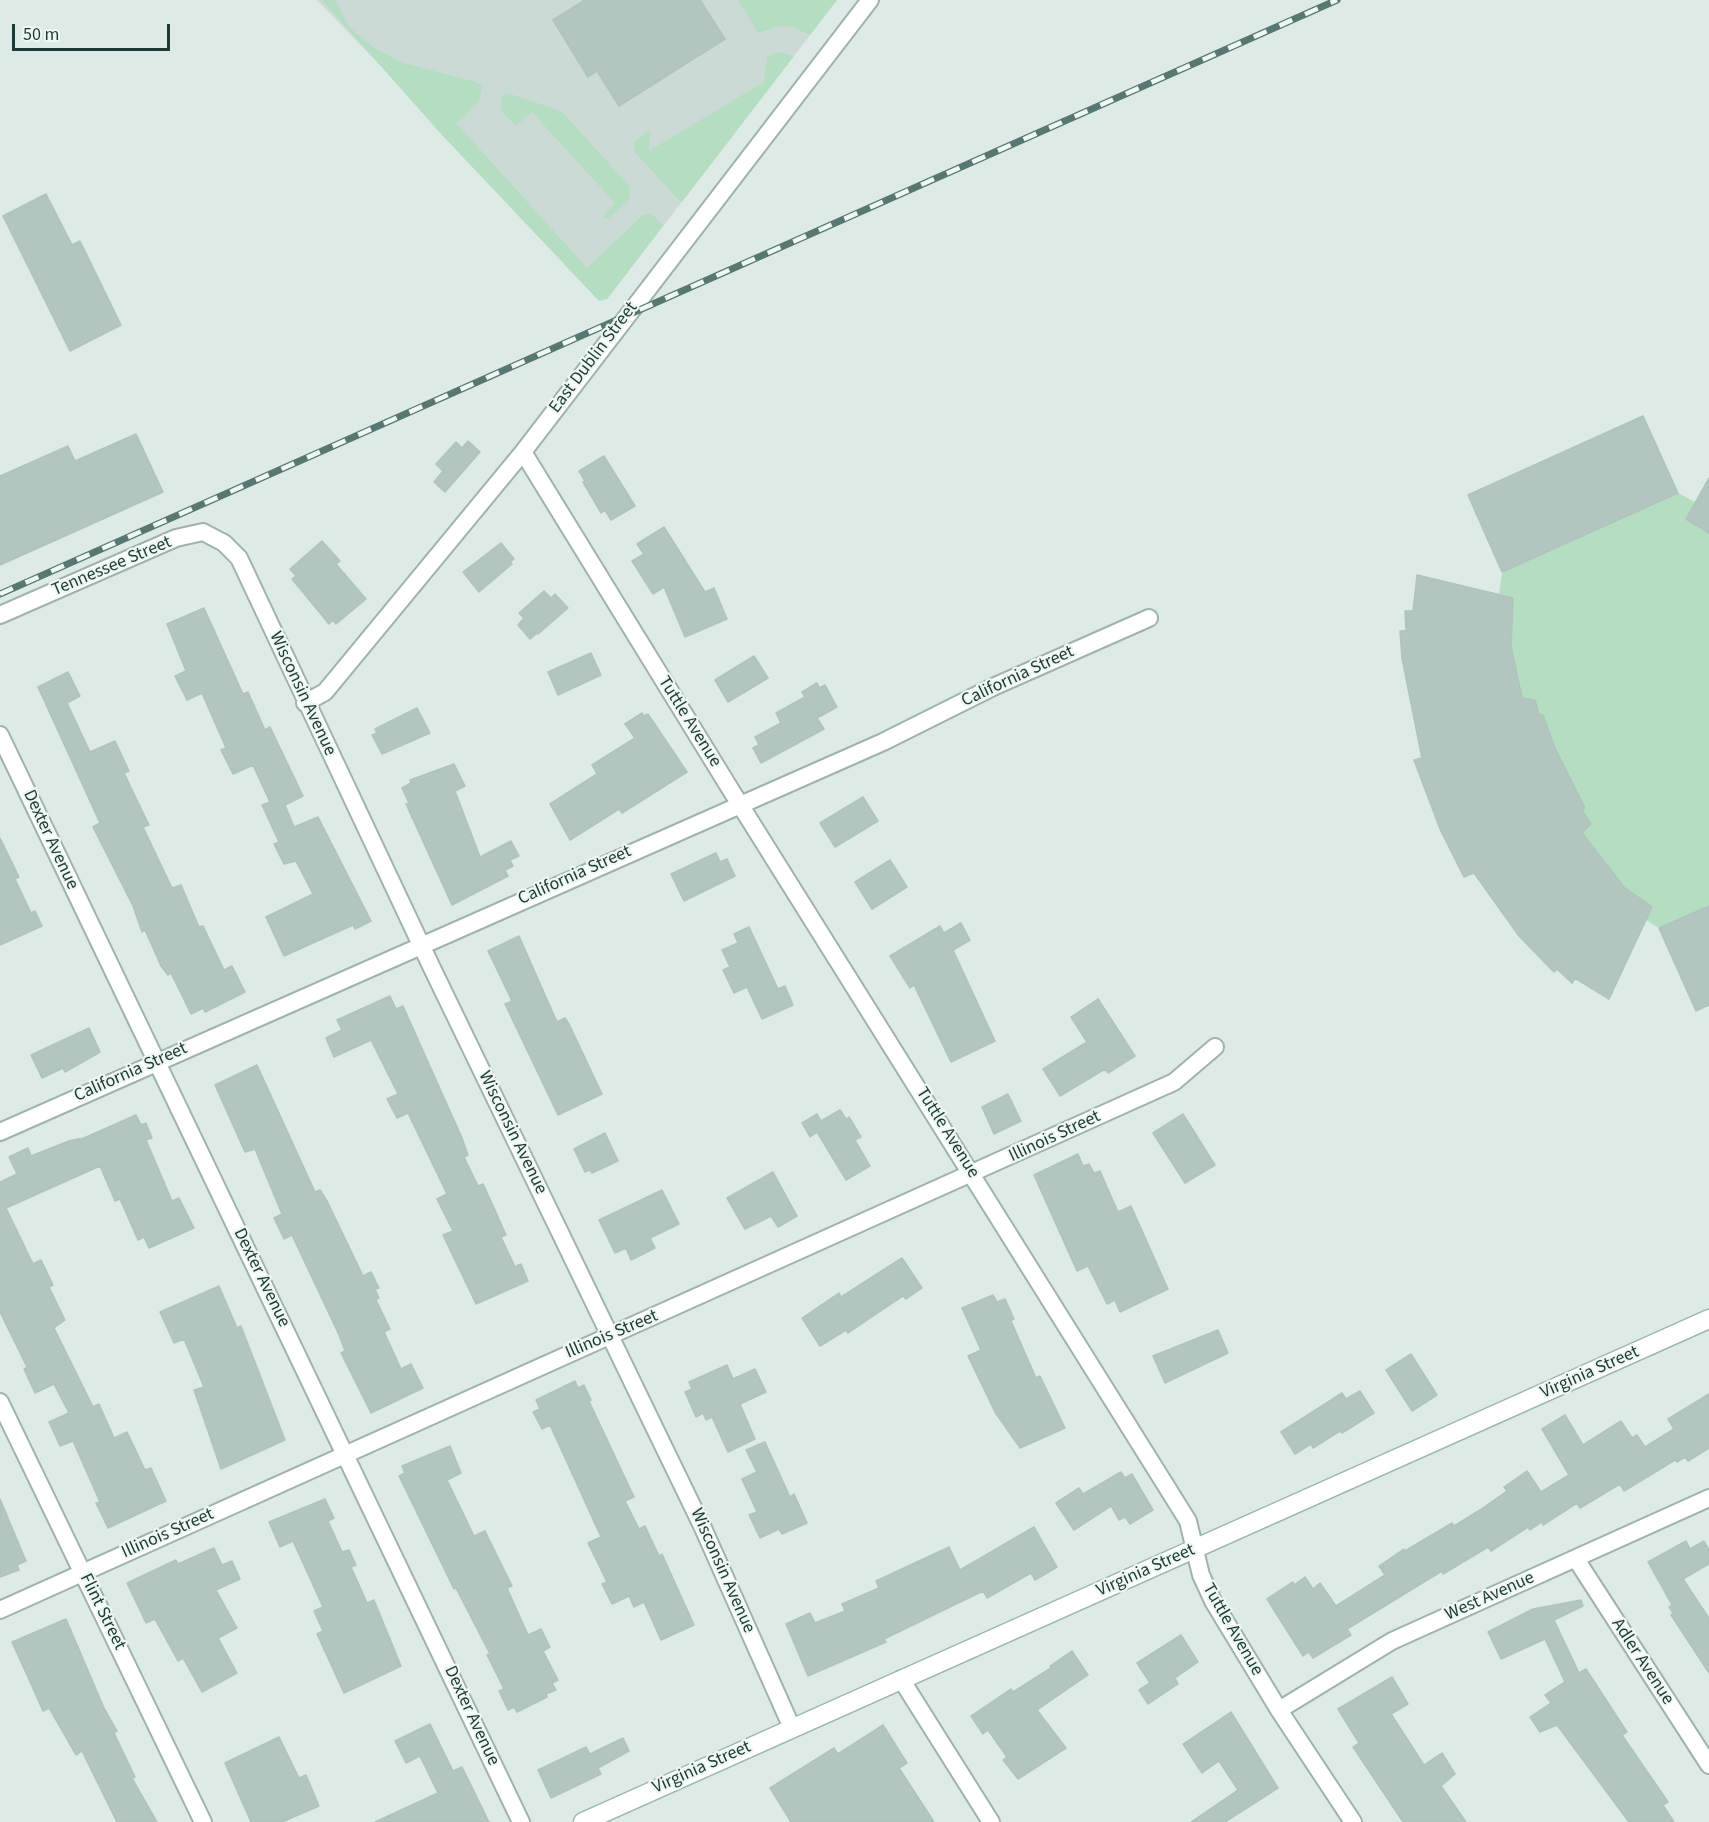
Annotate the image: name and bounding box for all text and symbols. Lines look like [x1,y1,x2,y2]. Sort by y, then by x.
scale bar [15,12,172,50]
text: 50 m [23,22,59,47]
street label: East Dublin Street [545,298,643,418]
street label: Tennessee Street [49,532,175,602]
street label: Wisconsin Avenue [264,629,340,759]
street label: California Street [958,642,1078,712]
street label: Tuttle Avenue [653,673,725,771]
street label: Dexter Avenue [17,787,83,893]
street label: California Street [515,841,635,911]
street label: California Street [71,1038,191,1108]
street label: Wisconsin Avenue [473,1068,551,1198]
street label: Tuttle Avenue [911,1084,983,1182]
street label: Illinois Street [1006,1106,1104,1168]
street label: Dexter Avenue [228,1225,294,1331]
street label: Illinois Street [562,1306,662,1364]
street label: Virginia Street [1538,1342,1642,1404]
street label: Illinois Street [119,1504,217,1564]
street label: Wisconsin Avenue [685,1505,759,1637]
street label: Virginia Street [1094,1540,1198,1602]
street label: West Avenue [1442,1568,1538,1626]
street label: Flint Street [74,1570,130,1654]
street label: Tuttle Avenue [1197,1580,1267,1680]
street label: Adler Avenue [1606,1615,1678,1709]
street label: Dexter Avenue [438,1663,504,1769]
street label: Virginia Street [650,1737,754,1799]

